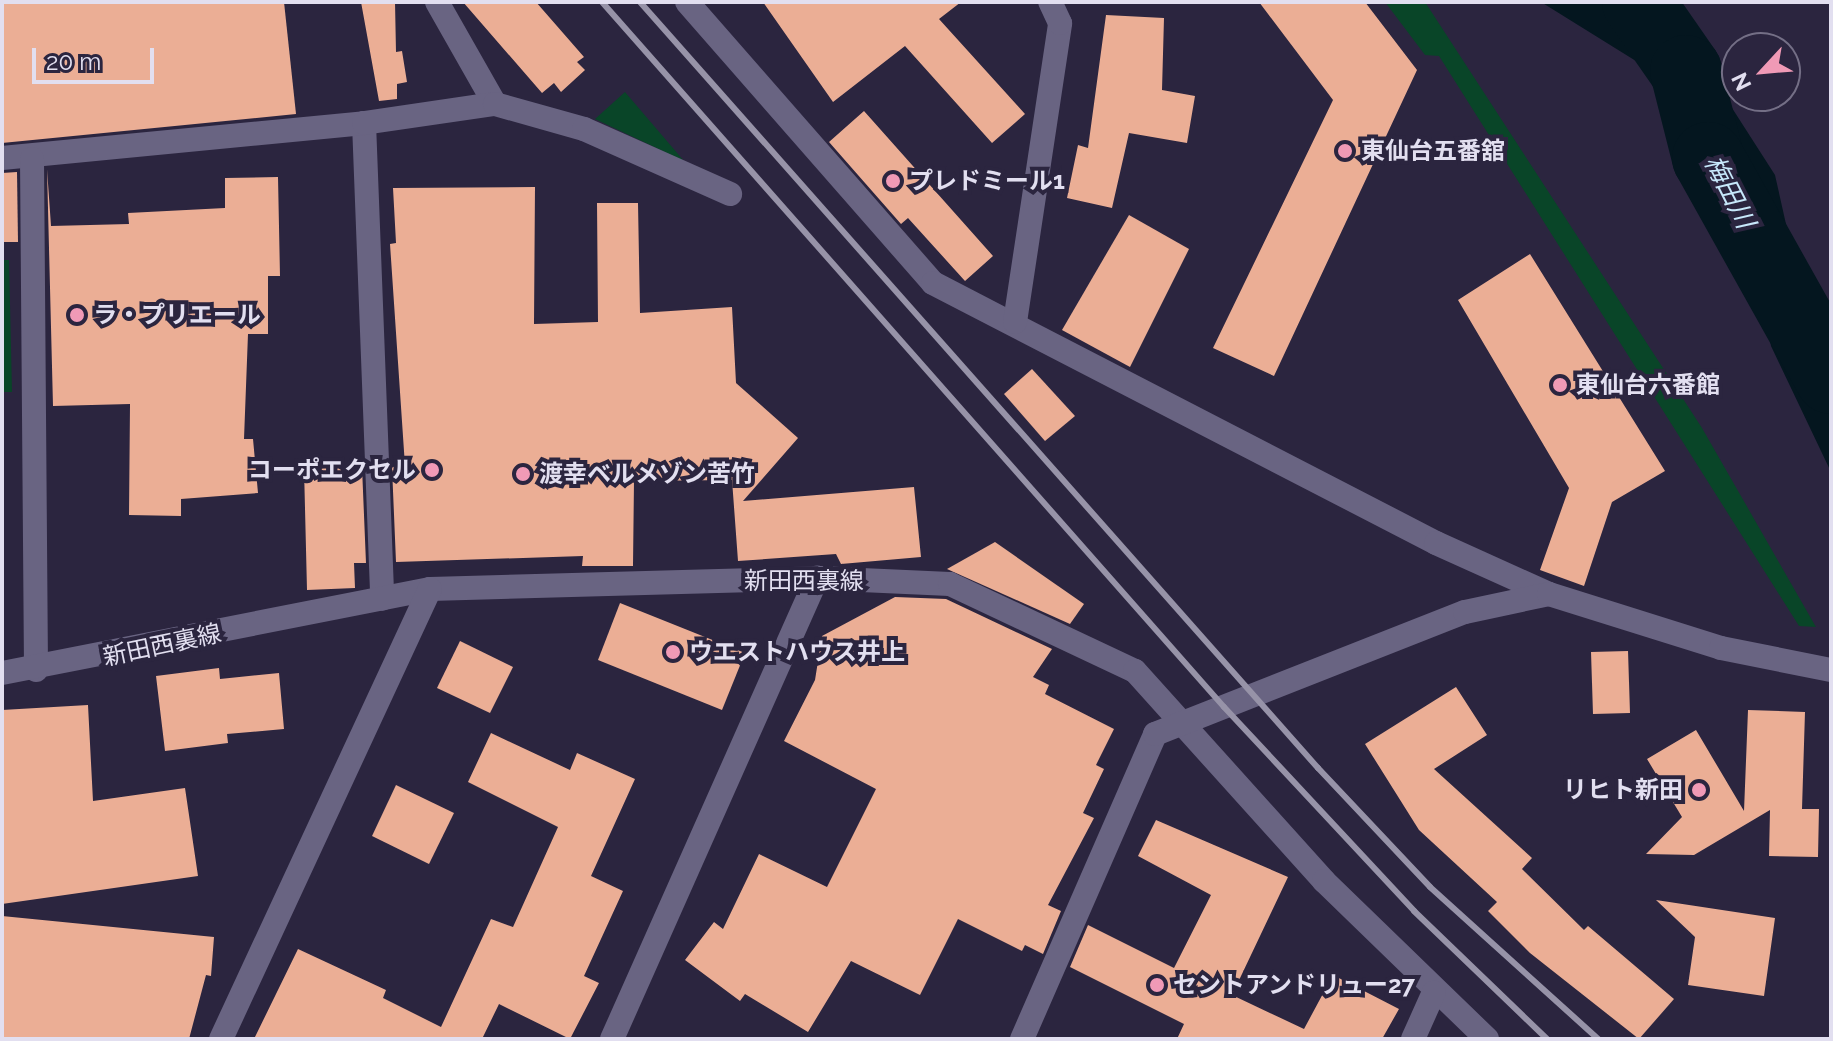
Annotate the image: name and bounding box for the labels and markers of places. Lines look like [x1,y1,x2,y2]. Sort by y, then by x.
place label: 東仙台五番舘 [1361,137,1505,165]
marker: 東仙台五番舘 [1336,142,1354,160]
place label: プレドミール1 [909,167,1065,195]
marker: プレドミール1 [884,172,902,190]
place label: ラ・プリエール [93,301,261,329]
marker: ラ・プリエール [68,306,86,324]
place label: 東仙台六番館 [1576,371,1720,399]
marker: 東仙台六番館 [1551,376,1569,394]
place label: コーポエクセル [248,456,416,484]
place label: 渡幸ベルメゾン苦竹 [539,460,755,488]
marker: コーポエクセル [423,461,441,479]
marker: 渡幸ベルメゾン苦竹 [514,465,532,483]
place label: ウエストハウス井上 [689,638,905,666]
marker: ウエストハウス井上 [664,643,682,661]
place label: リヒト新田 [1563,776,1683,804]
marker: リヒト新田 [1690,781,1708,799]
place label: セントアンドリュー27 [1173,971,1416,999]
marker: セントアンドリュー27 [1148,976,1166,994]

